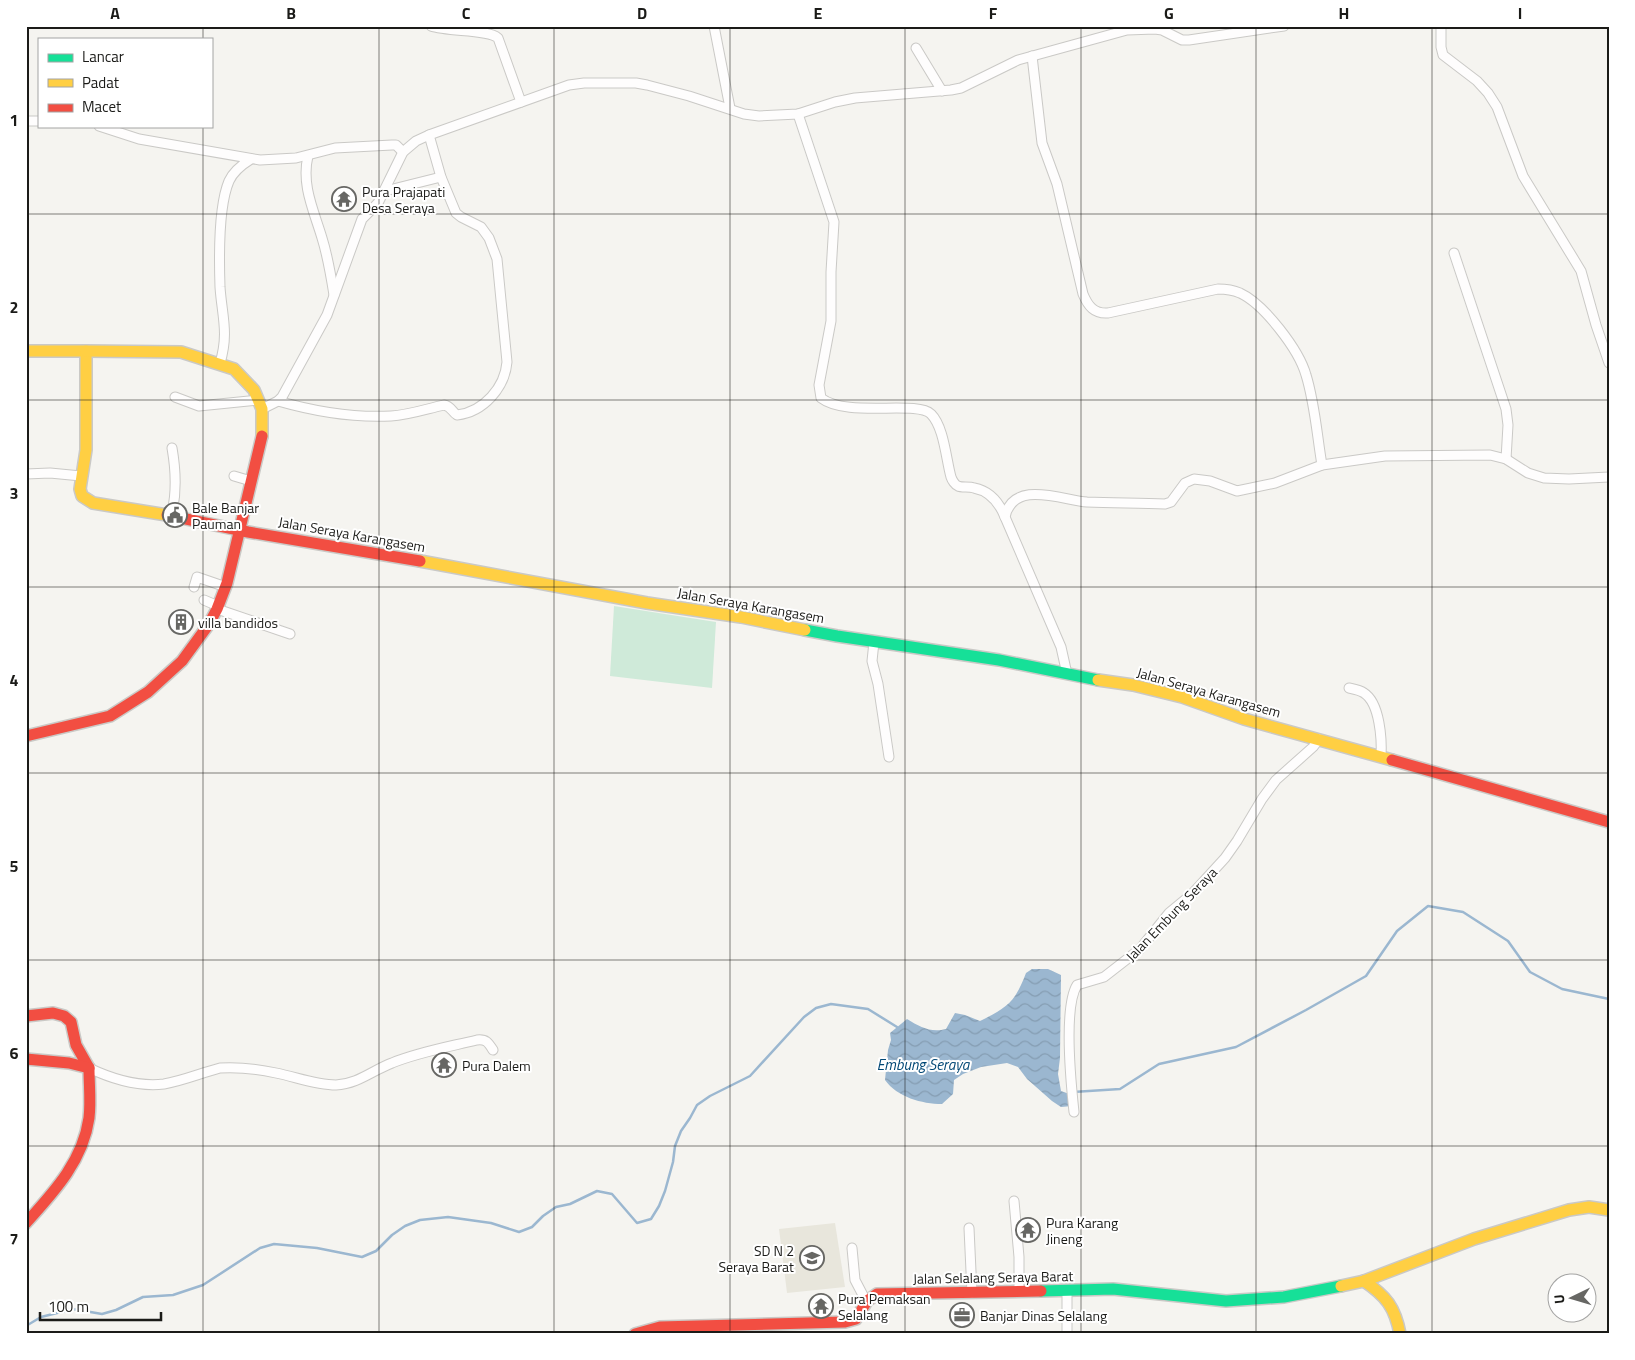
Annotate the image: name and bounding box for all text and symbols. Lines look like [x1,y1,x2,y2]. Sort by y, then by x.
text: A [110,1,120,25]
text: B [286,1,296,25]
text: C [462,1,471,25]
text: D [637,1,647,25]
text: E [814,1,823,25]
text: F [989,1,998,25]
text: G [1164,1,1174,25]
text: H [1339,1,1349,25]
text: I [1518,1,1522,25]
legend [38,38,212,128]
text: Lancar [82,45,124,68]
text: Padat [82,71,120,94]
text: Macet [82,95,122,118]
text: 1 [10,108,18,132]
place label: Pura Prajapati Desa Seraya [362,181,445,218]
temple icon: Pura Prajapati Desa Seraya [331,186,357,212]
text: 2 [10,295,18,319]
text: 3 [10,481,18,505]
place label: Bale Banjar Pauman [192,497,259,534]
public building icon: Bale Banjar Pauman [162,502,188,528]
street label: Jalan Seraya Karangasem [277,511,427,557]
street label: Jalan Seraya Karangasem [676,582,826,628]
building icon: villa bandidos [168,609,194,635]
place label: villa bandidos [198,612,278,633]
street label: Jalan Seraya Karangasem [1135,661,1283,723]
text: 4 [10,668,19,692]
text: 5 [10,854,19,878]
street label: Jalan Embung Seraya [1120,862,1222,966]
text: 6 [10,1041,19,1065]
temple icon: Pura Dalem [431,1052,457,1078]
water label: Embung Seraya [877,1053,971,1076]
place label: Pura Dalem [462,1055,531,1076]
place label: Pura Karang Jineng [1046,1212,1118,1249]
temple icon: Pura Karang Jineng [1015,1217,1041,1243]
text: 7 [10,1227,18,1251]
place label: SD N 2 Seraya Barat [718,1240,794,1277]
school or university icon: SD N 2 Seraya Barat [799,1245,825,1271]
street label: Jalan Selalang Seraya Barat [913,1265,1073,1289]
north arrow [1548,1272,1598,1322]
place label: Pura Pemaksan Selalang [838,1288,930,1325]
scale bar [40,1290,161,1322]
temple icon: Pura Pemaksan Selalang [808,1293,834,1319]
text: U [1548,1294,1569,1305]
text: 100 m [48,1295,89,1318]
office icon: Banjar Dinas Selalang [949,1302,975,1328]
place label: Banjar Dinas Selalang [980,1305,1107,1326]

